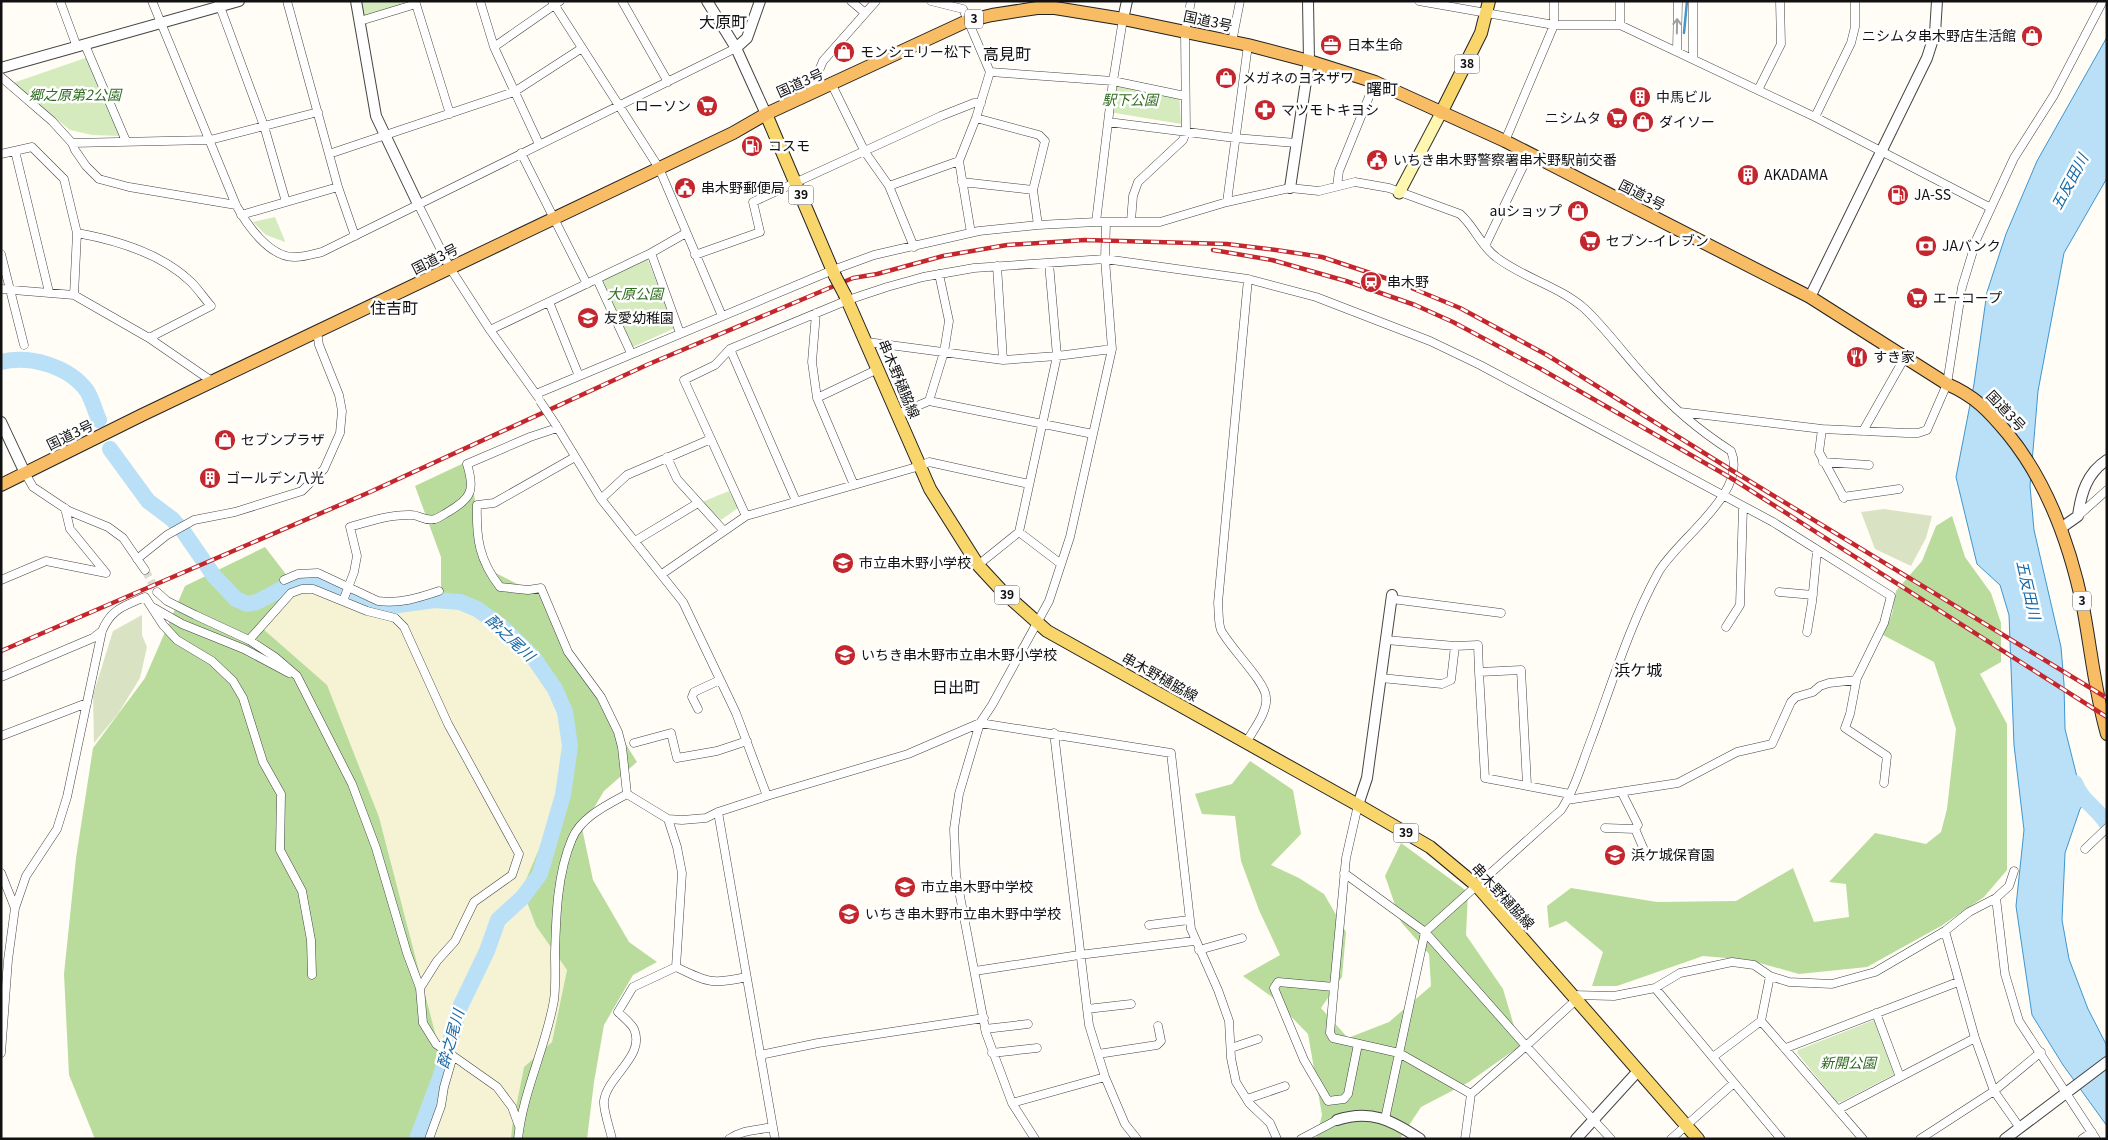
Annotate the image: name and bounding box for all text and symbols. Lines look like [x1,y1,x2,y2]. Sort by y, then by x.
street label: 国道3号 [1182,5,1235,35]
district label: 大原町 [699,9,747,33]
road number: 3 [965,10,983,28]
one-way arrow [1672,18,1682,34]
shop icon: ニシムタ串木野店生活館 [2020,24,2044,48]
place label: ニシムタ串木野店生活館 [1862,25,2016,45]
office icon: 日本生命 [1319,33,1343,57]
place label: 日本生命 [1347,34,1403,54]
shop icon: モンシェリー松下 [832,40,856,64]
place label: モンシェリー松下 [860,41,972,61]
district label: 高見町 [983,41,1031,65]
road number: 38 [1454,54,1480,74]
street label: 国道3号 [773,63,826,101]
shop icon: メガネのヨネザワ [1214,66,1238,90]
place label: メガネのヨネザワ [1242,67,1354,87]
district label: 曙町 [1366,76,1398,100]
park label: 郷之原第2公園 [29,84,123,104]
building icon: 中馬ビル [1628,85,1652,109]
place label: 中馬ビル [1656,86,1712,106]
park label: 駅下公園 [1102,89,1160,109]
supermarket icon: ローソン [695,94,719,118]
place label: ローソン [635,95,691,115]
pharmacy icon: マツモトキヨシ [1253,98,1277,122]
place label: マツモトキヨシ [1281,99,1379,119]
supermarket icon: ニシムタ [1605,106,1629,130]
place label: ニシムタ [1545,107,1601,127]
shop icon: ダイソー [1631,110,1655,134]
place label: ダイソー [1659,111,1715,131]
fuel station icon: コスモ [740,134,764,158]
place label: コスモ [768,135,810,155]
public building icon: いちき串木野警察署串木野駅前交番 [1365,148,1389,172]
water label: 五反田川 [2045,148,2093,213]
place label: いちき串木野警察署串木野駅前交番 [1393,149,1617,169]
building icon: AKADAMA [1736,163,1760,187]
place label: AKADAMA [1764,164,1828,184]
street label: 国道3号 [1616,174,1669,214]
public building icon: 串木野郵便局 [673,176,697,200]
place label: 串木野郵便局 [701,177,785,197]
fuel station icon: JA-SS [1886,183,1910,207]
place label: JA-SS [1914,184,1951,204]
road number: 39 [788,186,814,204]
shop icon: auショップ [1566,199,1590,223]
place label: auショップ [1490,200,1562,220]
supermarket icon: セブン-イレブン [1578,229,1602,253]
place label: セブン-イレブン [1606,230,1709,250]
bank icon: JAバンク [1914,234,1938,258]
place label: JAバンク [1942,235,2001,255]
street label: 国道3号 [408,238,461,278]
station icon: 串木野 [1359,270,1383,294]
place label: 串木野 [1387,271,1429,291]
park label: 大原公園 [607,283,665,303]
supermarket icon: エーコープ [1905,286,1929,310]
place label: エーコープ [1933,287,2002,307]
district label: 住吉町 [370,295,418,319]
school or university icon: 友愛幼稚園 [576,306,600,330]
place label: 友愛幼稚園 [604,307,674,327]
street label: 串木野樋脇線 [874,336,926,421]
restaurant icon: すき家 [1845,345,1869,369]
place label: すき家 [1873,346,1915,366]
street label: 国道3号 [1982,385,2031,435]
street label: 国道3号 [43,414,96,454]
shop icon: セブンプラザ [213,428,237,452]
place label: セブンプラザ [241,429,325,449]
building icon: ゴールデン八光 [198,466,222,490]
place label: ゴールデン八光 [226,467,324,487]
school or university icon: 市立串木野小学校 [831,551,855,575]
place label: 市立串木野小学校 [859,552,971,572]
water label: 五反田川 [2012,558,2047,623]
road number: 39 [994,586,1020,604]
road number: 3 [2073,592,2091,610]
water label: 酔之尾川 [482,609,542,666]
school or university icon: いちき串木野市立串木野小学校 [833,643,857,667]
place label: いちき串木野市立串木野小学校 [861,644,1057,664]
street label: 串木野樋脇線 [1119,647,1202,705]
district label: 浜ケ城 [1614,657,1662,681]
district label: 日出町 [932,674,980,698]
road number: 39 [1394,824,1418,842]
school or university icon: 浜ケ城保育園 [1603,843,1627,867]
place label: 浜ケ城保育園 [1631,844,1715,864]
street label: 串木野樋脇線 [1468,858,1540,933]
school or university icon: 市立串木野中学校 [893,875,917,899]
place label: 市立串木野中学校 [921,876,1033,896]
school or university icon: いちき串木野市立串木野中学校 [837,902,861,926]
place label: いちき串木野市立串木野中学校 [865,903,1061,923]
water label: 酔之尾川 [431,1005,468,1070]
park label: 新開公園 [1820,1052,1878,1072]

